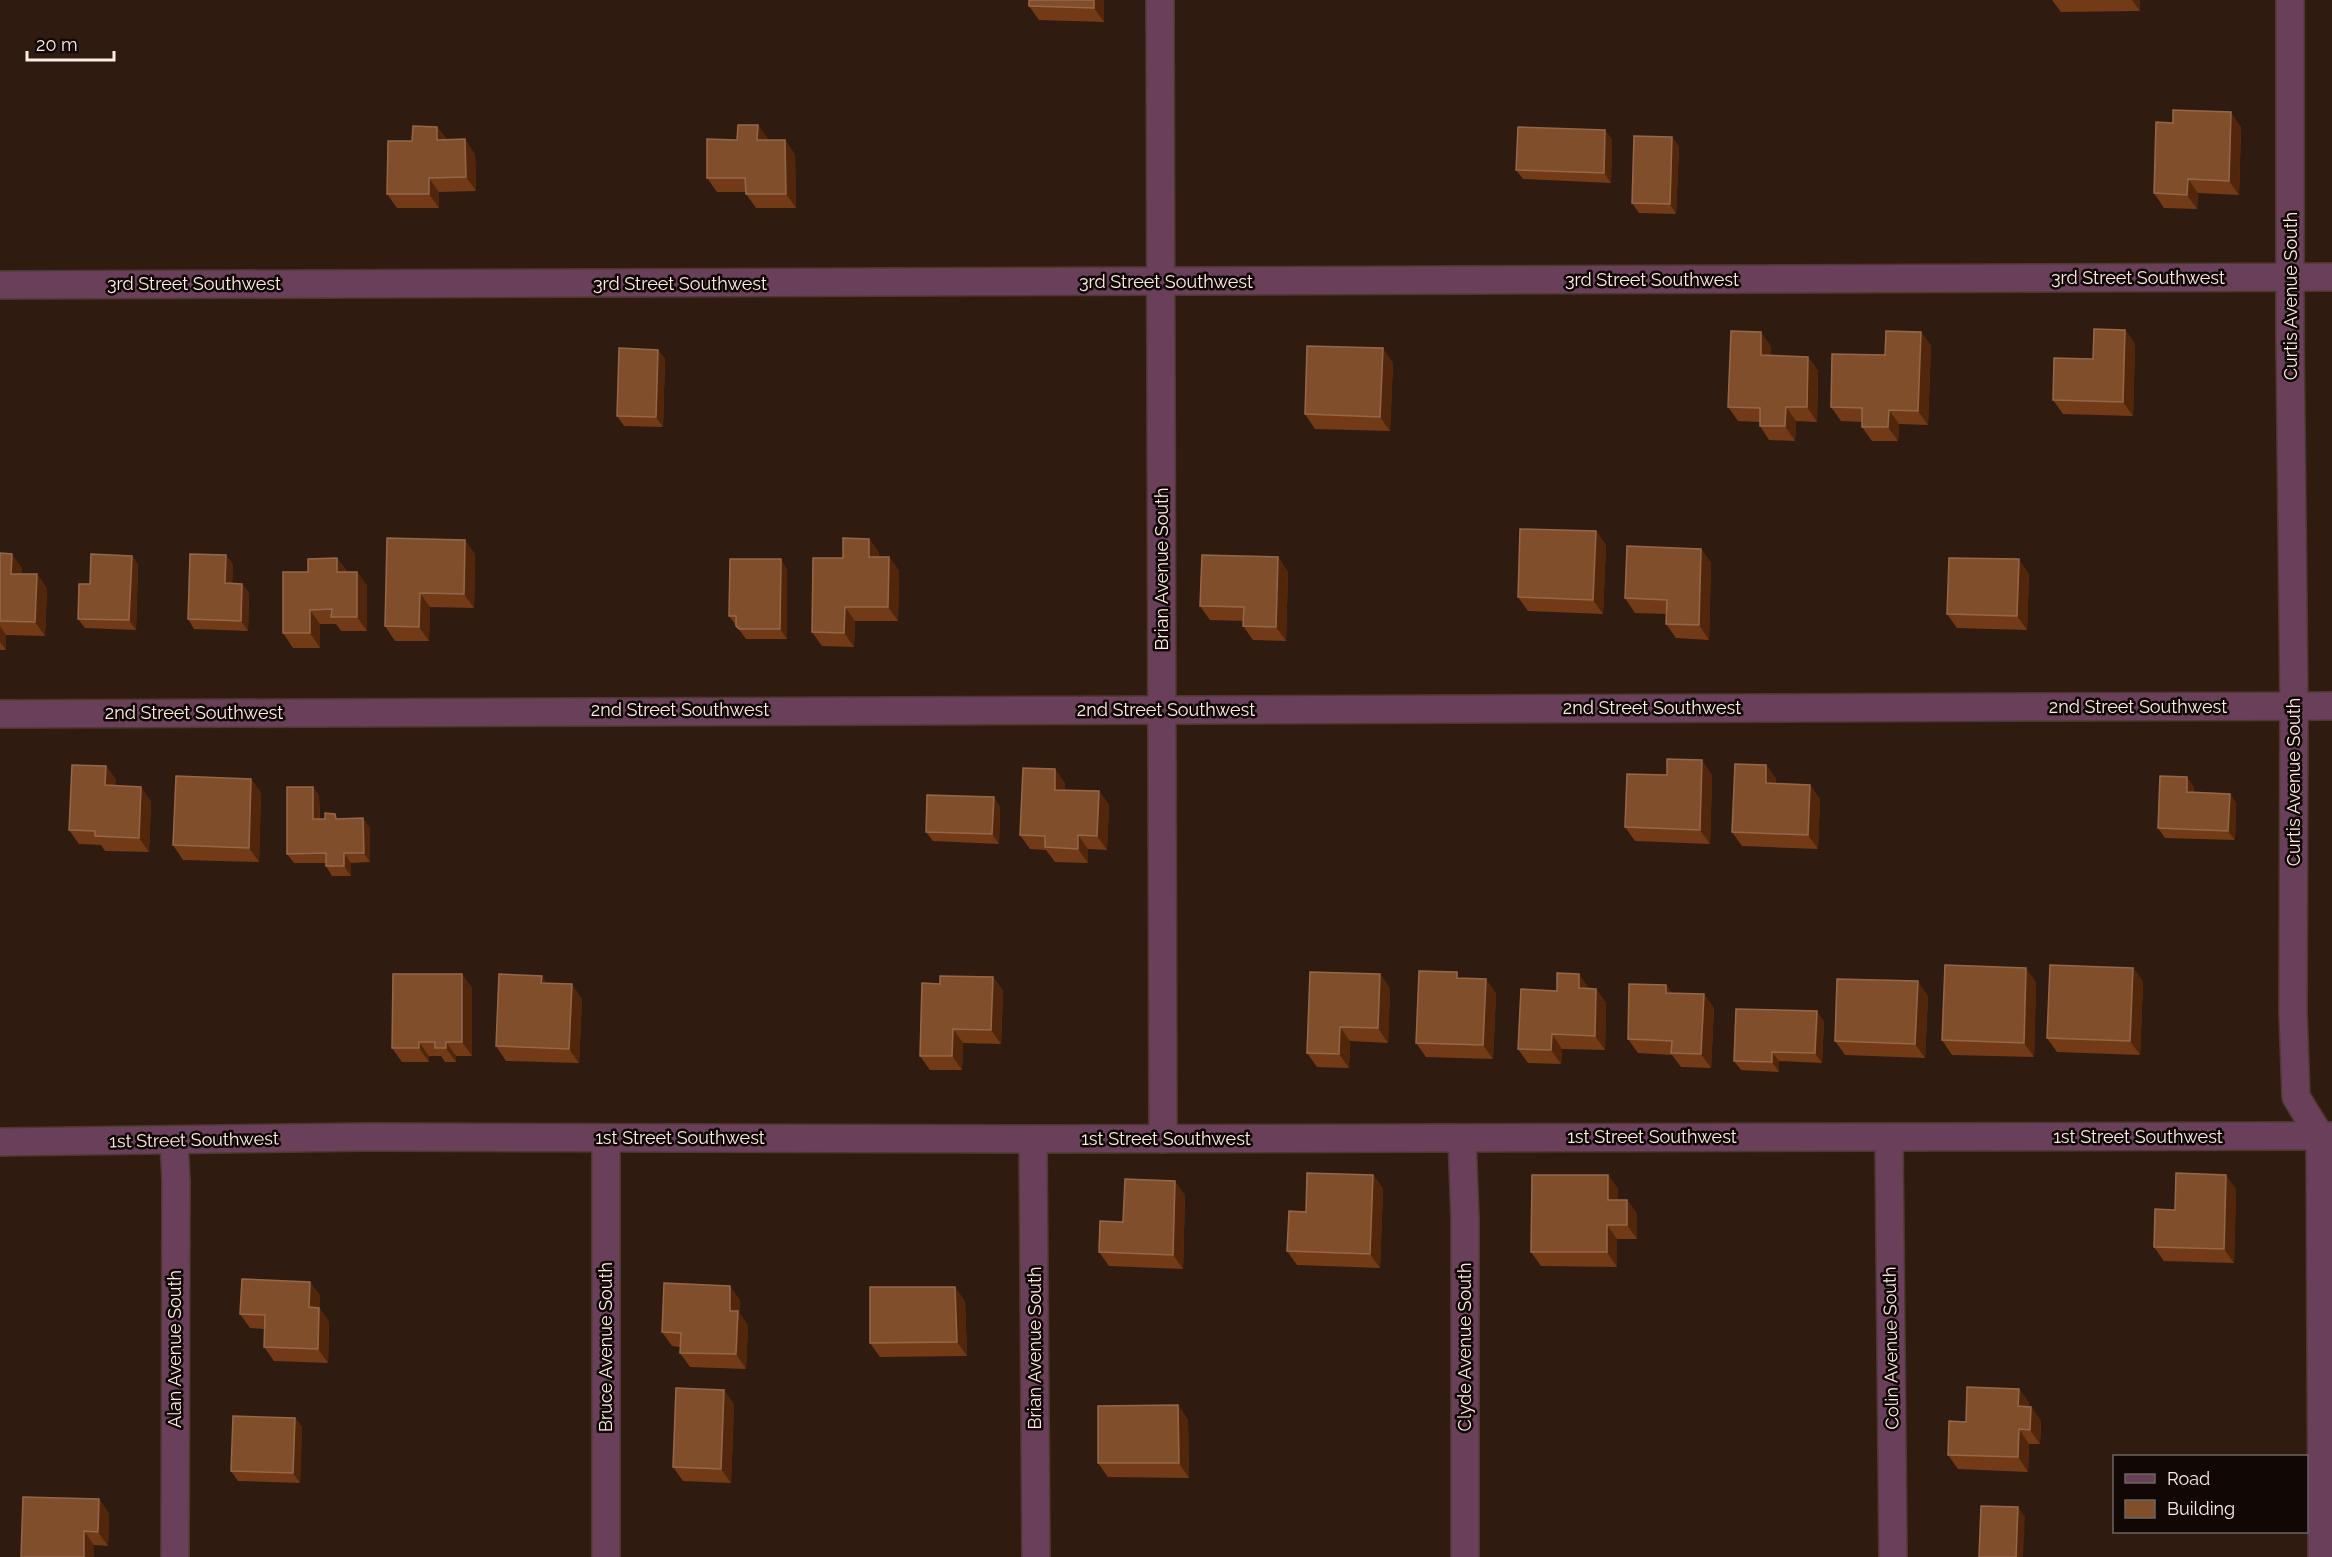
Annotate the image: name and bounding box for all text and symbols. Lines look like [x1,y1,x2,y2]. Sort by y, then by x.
scale bar [27,24,114,62]
text: 20 m [36,34,78,55]
street label: Curtis Avenue South [2280,212,2301,380]
street label: 3rd Street Southwest [2051,267,2225,288]
street label: 3rd Street Southwest [1565,269,1739,290]
street label: 3rd Street Southwest [1079,271,1253,292]
street label: 3rd Street Southwest [107,273,281,294]
street label: 3rd Street Southwest [593,273,767,294]
street label: Brian Avenue South [1151,487,1172,651]
street label: 2nd Street Southwest [2049,696,2227,717]
street label: 2nd Street Southwest [1563,697,1741,718]
street label: Curtis Avenue South [2283,698,2304,866]
street label: 2nd Street Southwest [591,699,769,720]
street label: 2nd Street Southwest [1077,699,1255,720]
street label: 2nd Street Southwest [105,702,283,723]
street label: 1st Street Southwest [1567,1126,1737,1147]
street label: 1st Street Southwest [2053,1126,2223,1147]
street label: 1st Street Southwest [595,1127,765,1148]
street label: 1st Street Southwest [109,1128,279,1151]
street label: 1st Street Southwest [1081,1128,1251,1149]
street label: Bruce Avenue South [595,1262,616,1432]
street label: Clyde Avenue South [1454,1263,1475,1431]
street label: Brian Avenue South [1024,1266,1045,1430]
street label: Colin Avenue South [1879,1266,1902,1430]
street label: Alan Avenue South [164,1270,185,1428]
legend [2113,1455,2308,1533]
text: Road [2167,1468,2210,1489]
text: Building [2167,1498,2235,1519]

